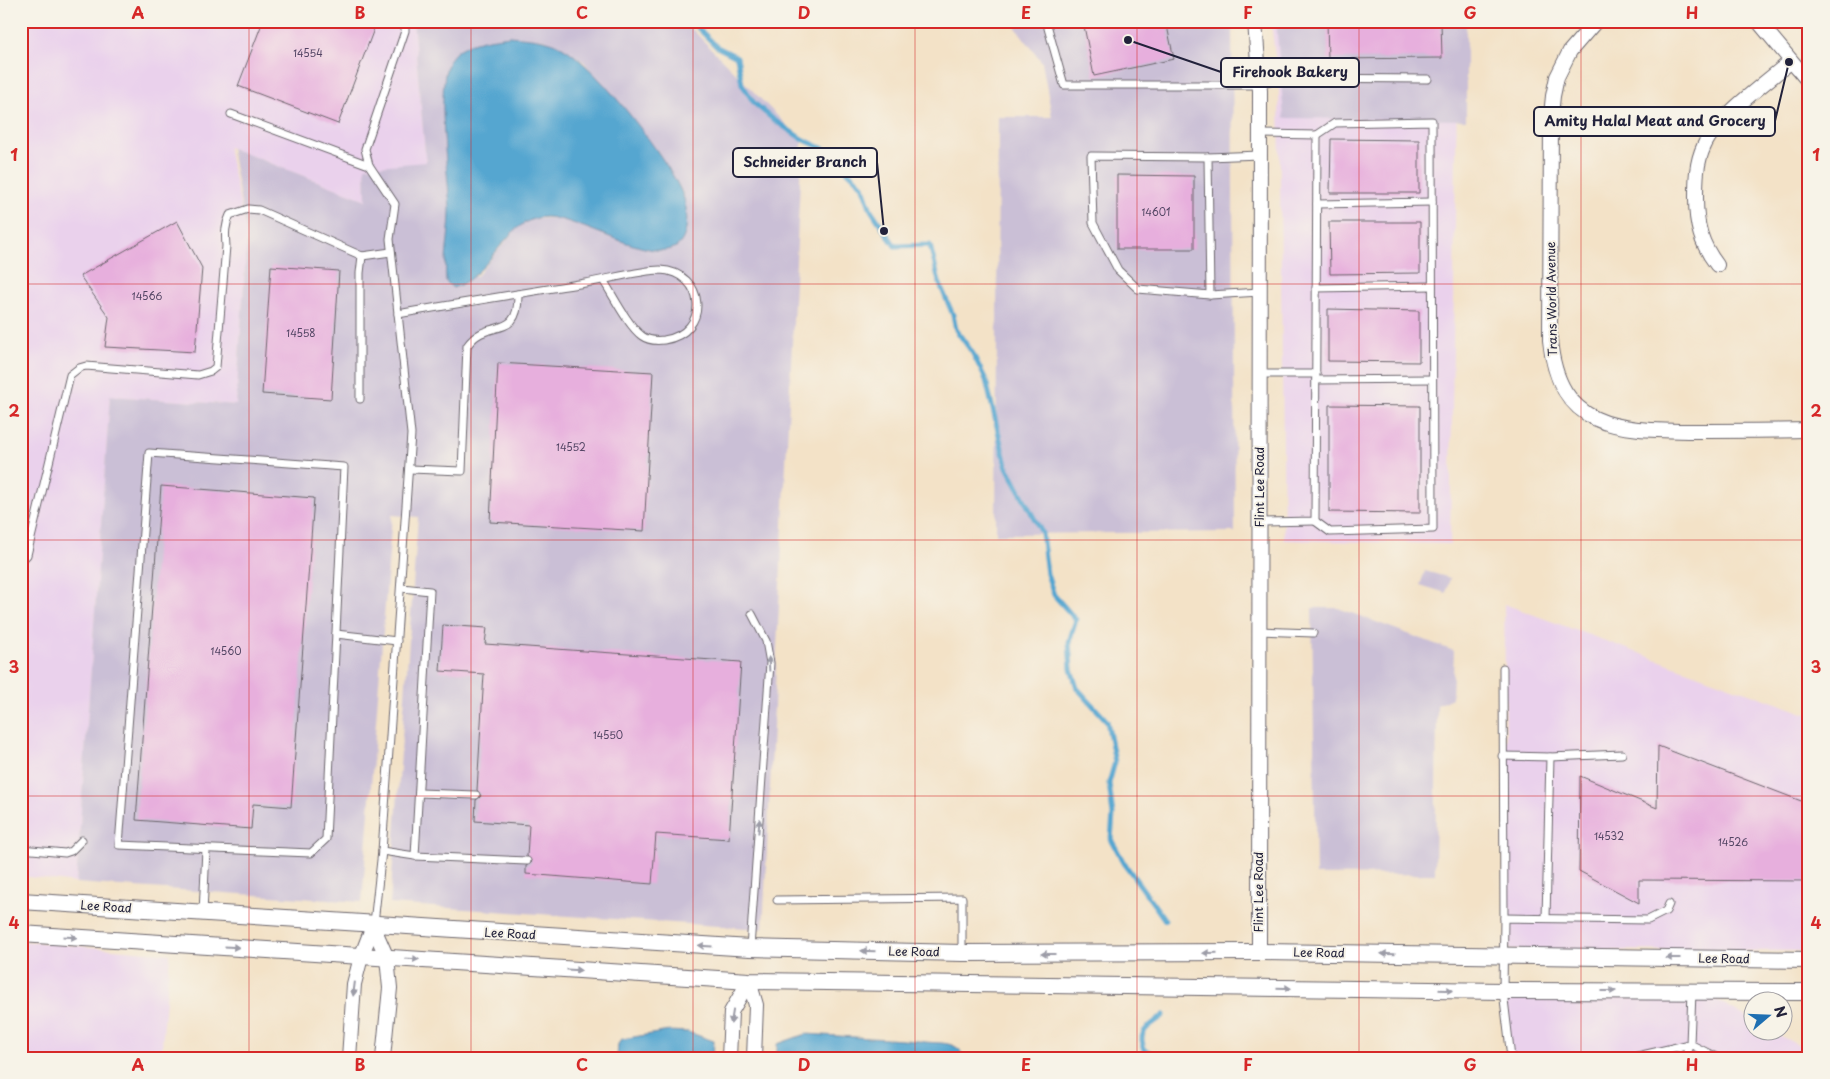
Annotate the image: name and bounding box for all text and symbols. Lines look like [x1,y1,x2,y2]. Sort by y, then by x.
text: A [132,0,145,24]
text: B [355,0,366,24]
text: C [576,0,588,24]
text: D [798,0,810,24]
text: E [1021,0,1031,24]
text: F [1243,0,1253,24]
text: G [1463,0,1477,24]
text: H [1686,0,1698,24]
house number: 14554 [293,45,323,60]
callout: Firehook Bakery [1221,58,1359,87]
text: Firehook Bakery [1232,61,1348,82]
callout: Amity Halal Meat and Grocery [1534,107,1775,136]
text: Amity Halal Meat and Grocery [1544,110,1766,131]
text: 1 [10,142,18,166]
text: 1 [1812,142,1820,166]
callout: Schneider Branch [733,148,877,177]
text: Schneider Branch [743,151,867,172]
house number: 14601 [1141,204,1171,219]
street label: Trans World Avenue [1541,241,1561,357]
house number: 14566 [132,288,162,303]
house number: 14558 [286,325,316,340]
text: 2 [8,398,20,422]
text: 2 [1810,398,1822,422]
house number: 14552 [556,439,586,454]
street label: Flint Lee Road [1250,447,1268,527]
house number: 14560 [211,643,241,658]
text: 3 [9,654,19,678]
text: 3 [1811,654,1821,678]
one-way arrow [765,655,773,671]
house number: 14550 [593,727,623,742]
one-way arrow [755,817,763,833]
house number: 14532 [1594,828,1624,843]
house number: 14526 [1718,834,1748,849]
street label: Flint Lee Road [1249,852,1267,932]
street label: Lee Road [80,895,133,917]
text: 4 [9,910,20,934]
text: 4 [1811,910,1822,934]
street label: Lee Road [484,923,536,943]
one-way arrow [62,933,78,941]
one-way arrow [697,941,713,949]
street label: Lee Road [888,942,940,960]
street label: Lee Road [1293,943,1345,961]
one-way arrow [224,944,240,952]
one-way arrow [860,947,876,955]
one-way arrow [1202,949,1218,957]
street label: Lee Road [1698,949,1750,967]
one-way arrow [1040,950,1056,958]
one-way arrow [1379,950,1395,958]
one-way arrow [1664,954,1680,962]
one-way arrow [404,956,420,964]
one-way arrow [566,966,582,974]
one-way arrow [350,981,358,997]
one-way arrow [1276,984,1292,992]
one-way arrow [1438,986,1454,994]
one-way arrow [1601,987,1617,995]
north arrow [1742,992,1792,1042]
text: N [1769,1003,1792,1020]
one-way arrow [728,1010,736,1026]
text: A [132,1052,145,1076]
text: B [355,1052,366,1076]
text: C [576,1052,588,1076]
text: D [798,1052,810,1076]
text: E [1021,1052,1031,1076]
text: F [1243,1052,1253,1076]
text: G [1463,1052,1477,1076]
text: H [1686,1052,1698,1076]

